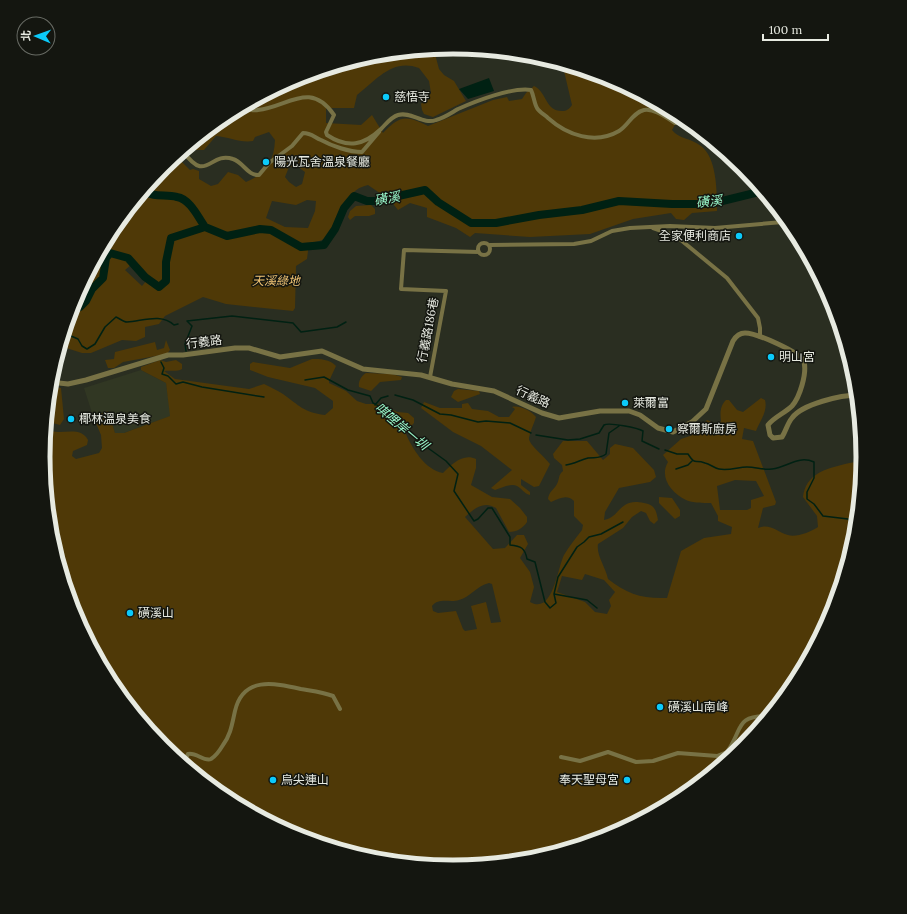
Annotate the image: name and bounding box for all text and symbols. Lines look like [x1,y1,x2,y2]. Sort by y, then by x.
north arrow [16,16,56,56]
scale bar [763,16,828,42]
text: 100 m [769,22,802,37]
text: 北 [19,30,33,41]
place label: 慈悟寺 [394,89,430,104]
marker: 慈悟寺 [381,92,391,102]
place label: 陽光瓦舍溫泉餐廳 [274,154,370,169]
marker: 陽光瓦舍溫泉餐廳 [261,157,271,167]
water label: 磺溪 [373,188,403,209]
water label: 磺溪 [695,191,725,211]
place label: 全家便利商店 [659,228,731,243]
marker: 全家便利商店 [734,231,744,241]
park label: 天溪綠地 [252,273,301,288]
street label: 行義路186巷 [414,296,441,364]
street label: 行義路 [185,332,223,351]
place label: 明山宮 [779,349,815,364]
marker: 明山宮 [766,352,776,362]
street label: 行義路 [514,382,553,411]
place label: 萊爾富 [633,395,669,410]
marker: 萊爾富 [620,398,630,408]
water label: 唭哩岸一圳 [371,399,434,455]
place label: 椰林溫泉美食 [79,411,151,426]
marker: 椰林溫泉美食 [66,414,76,424]
place label: 察爾斯廚房 [677,421,737,436]
marker: 察爾斯廚房 [664,424,674,434]
place label: 磺溪山 [138,605,174,620]
marker: 磺溪山 [125,608,135,618]
place label: 磺溪山南峰 [668,699,728,714]
marker: 磺溪山南峰 [655,702,665,712]
place label: 烏尖連山 [281,772,329,787]
place label: 奉天聖母宮 [559,772,619,787]
marker: 烏尖連山 [268,775,278,785]
marker: 奉天聖母宮 [622,775,632,785]

